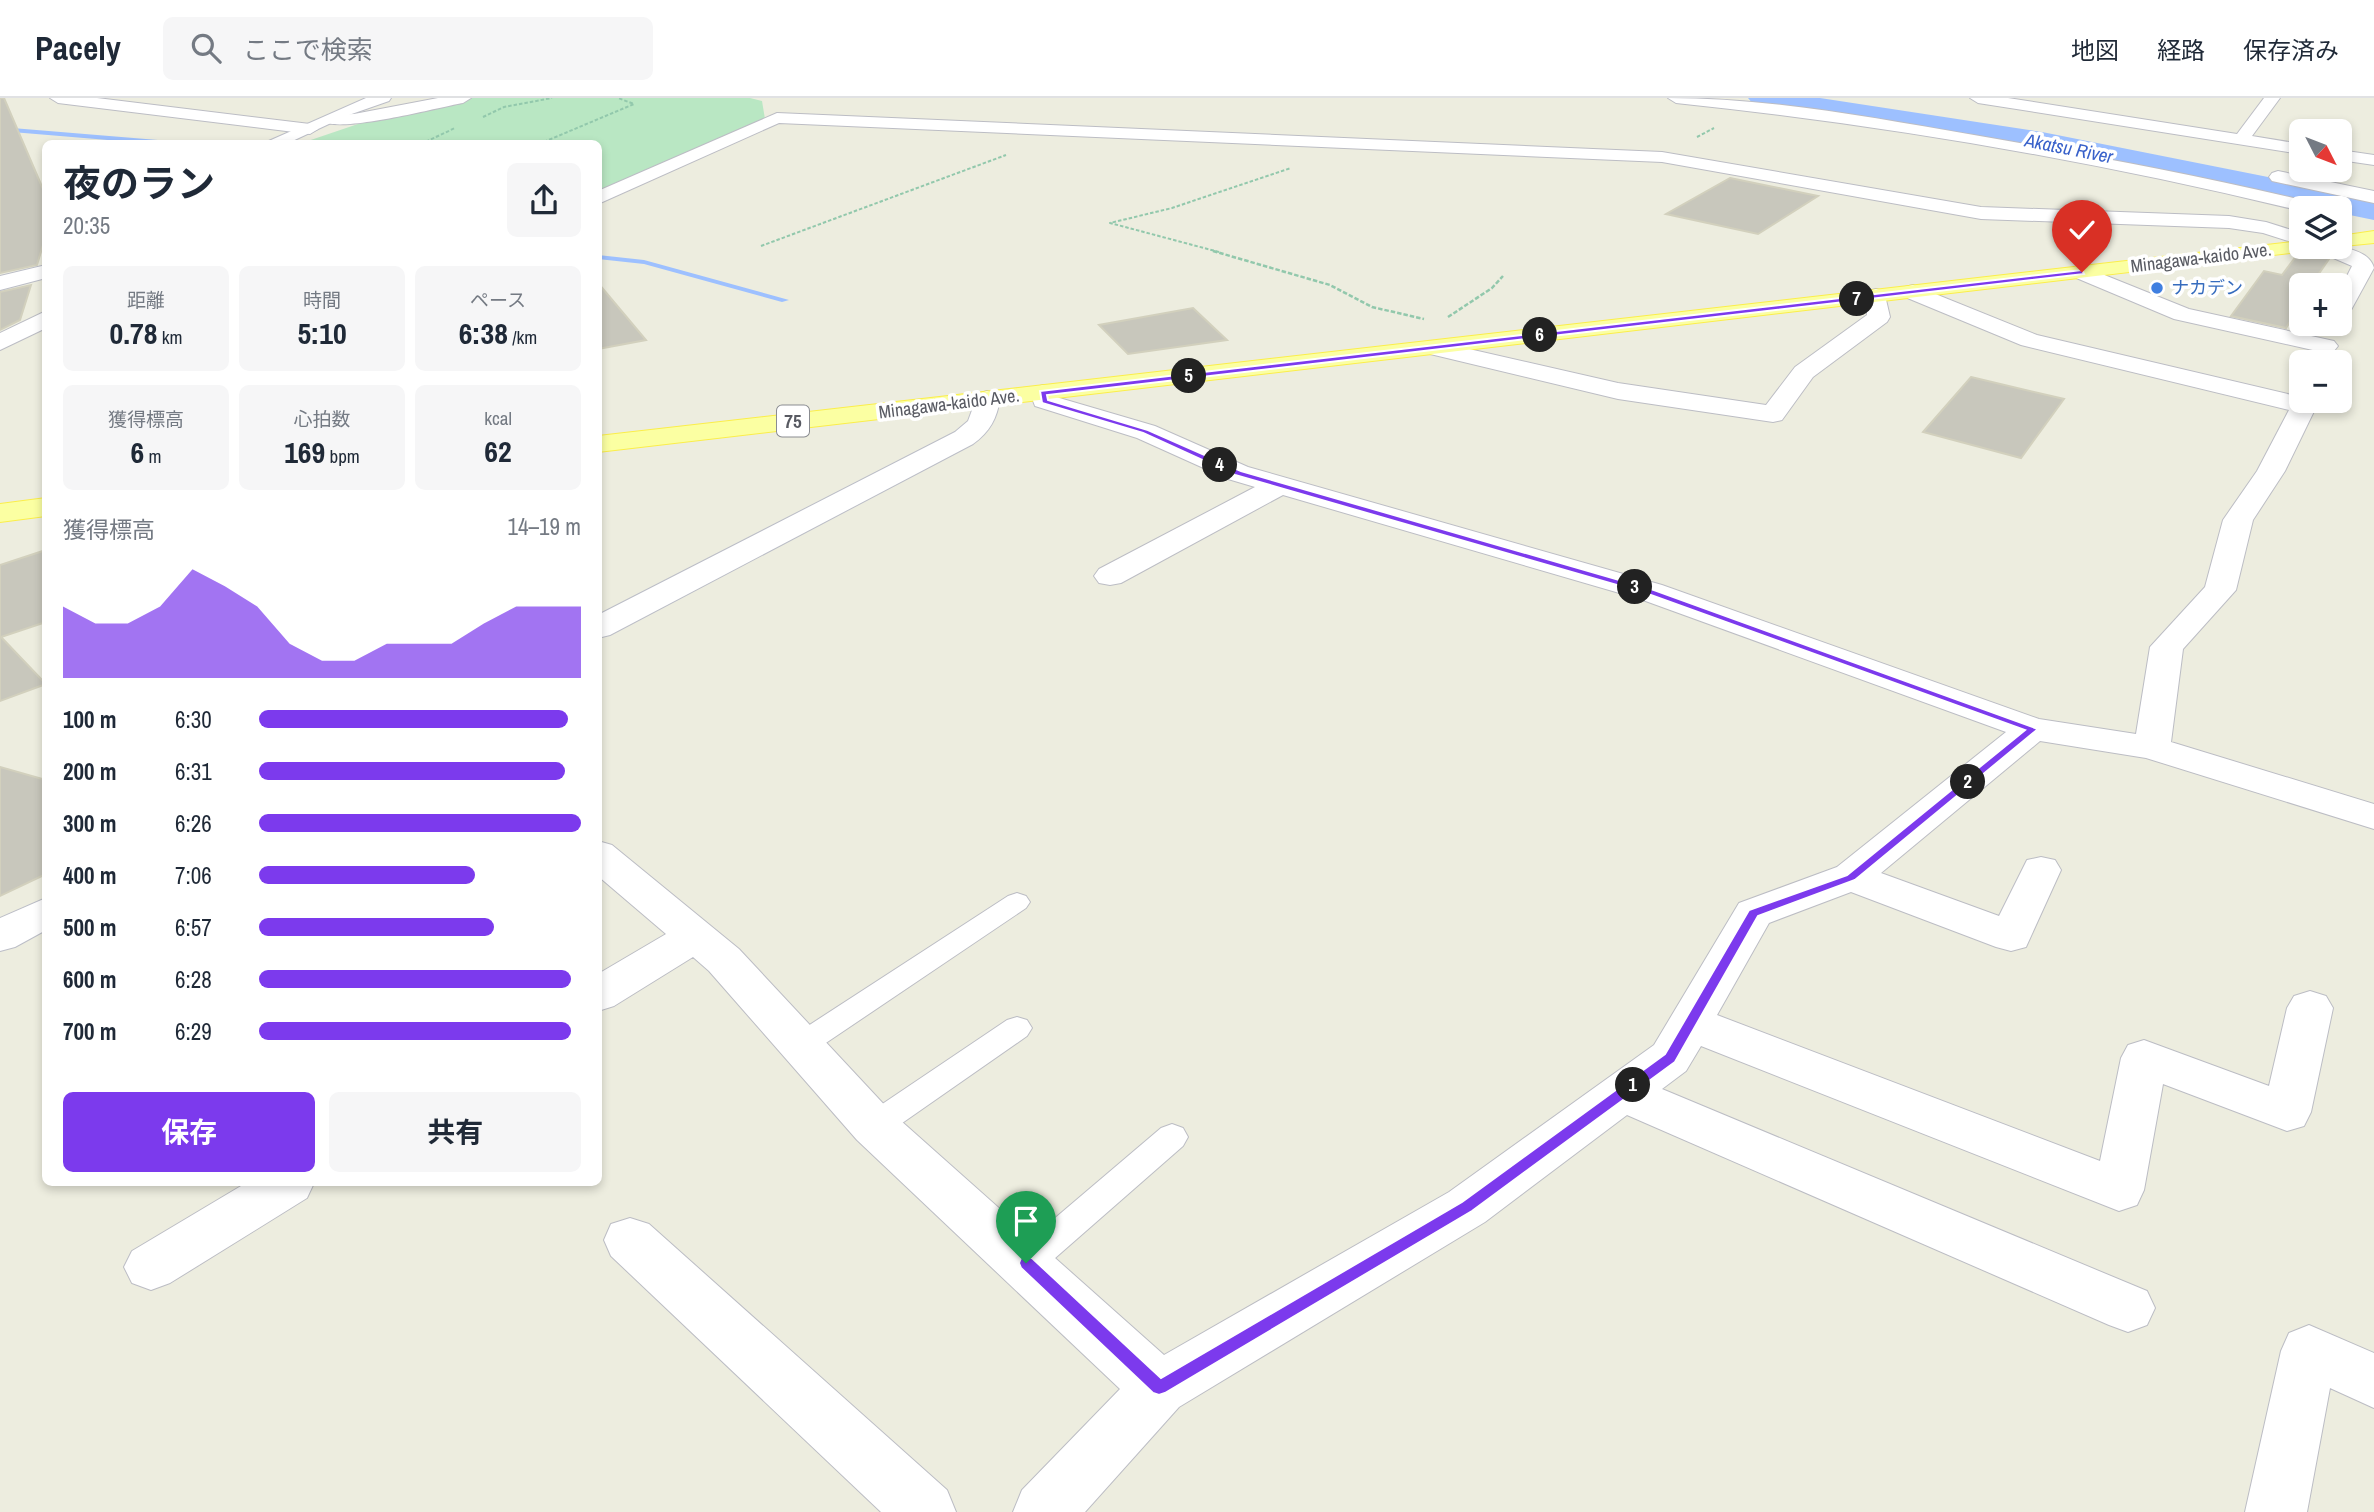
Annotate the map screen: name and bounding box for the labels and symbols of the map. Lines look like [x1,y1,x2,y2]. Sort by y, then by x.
north arrow [2289,119,2352,182]
water label: Akatsu River [2022,127,2116,169]
pin [2052,200,2112,272]
street label: Minagawa-kaido Ave. [2129,236,2273,279]
place label: ナカデン [2171,275,2243,300]
marker: ナカデン [2149,280,2165,296]
pin: 7 [1840,282,1874,316]
pin: 6 [1522,317,1558,352]
pin: 5 [1172,358,1206,394]
street label: Minagawa-kaido Ave. [877,382,1021,425]
road number: 75 [777,406,809,436]
pin: 4 [1202,448,1238,482]
pin: 3 [1618,570,1652,604]
pin: 2 [1951,764,1986,800]
pin: 1 [1616,1068,1650,1102]
pin [996,1191,1056,1263]

